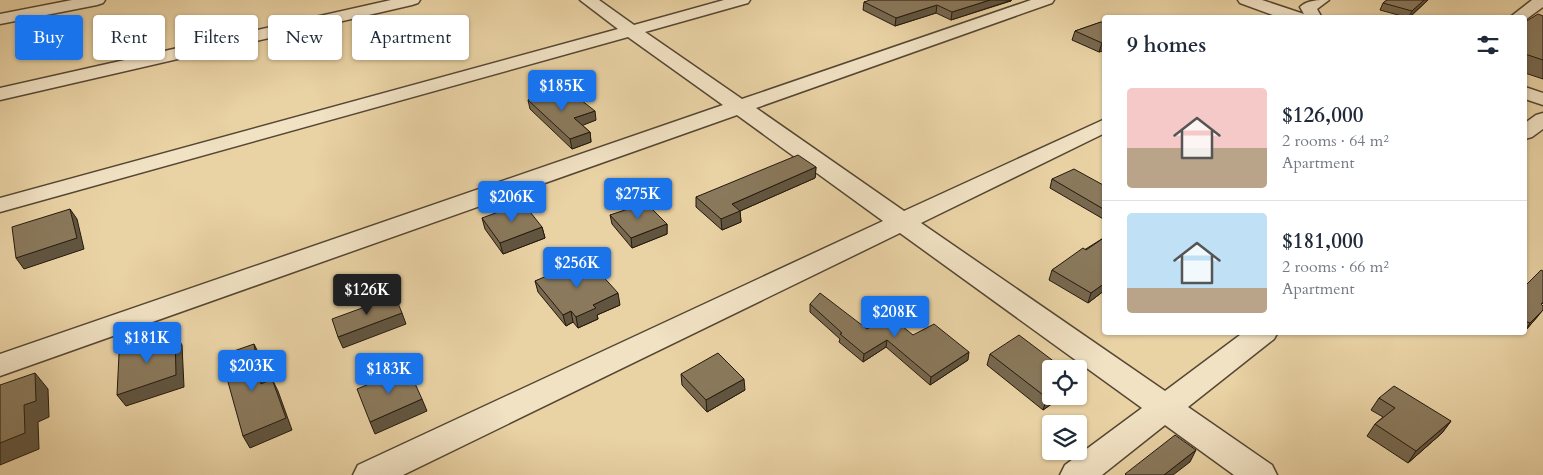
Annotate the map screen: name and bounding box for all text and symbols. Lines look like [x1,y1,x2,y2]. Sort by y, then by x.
chip: Buy [15,15,83,60]
chip: Rent [93,15,165,60]
chip: Filters [175,15,258,60]
chip: New [268,15,342,60]
chip: Apartment [352,15,469,60]
text: 9 homes [1127,31,1206,60]
icon: filters [1474,31,1502,59]
pin: $185K [527,70,597,112]
text: $185K [539,75,585,97]
text: $126,000 [1282,101,1363,130]
icon: home [1167,108,1227,168]
text: 2 rooms · 64 m² [1282,130,1389,152]
text: Apartment [1282,152,1355,174]
pin: $275K [603,178,673,220]
pin: $206K [477,180,547,223]
text: $275K [615,183,661,205]
text: $206K [489,186,535,208]
text: $181,000 [1282,227,1363,256]
icon: home [1167,233,1227,293]
pin: $256K [542,246,612,289]
text: $256K [554,252,600,274]
text: 2 rooms · 66 m² [1282,256,1389,278]
pin: $126K [332,274,402,316]
text: Apartment [1282,278,1355,300]
text: $126K [344,279,390,301]
pin: $208K [860,296,930,338]
text: $208K [872,301,918,323]
pin: $181K [112,322,182,364]
text: $181K [124,327,170,349]
pin: $203K [217,350,287,392]
pin: $183K [354,352,424,395]
text: $203K [229,355,275,377]
text: $183K [366,358,412,380]
map controls [1042,360,1087,460]
button: locate [1042,360,1087,405]
button: layers [1042,415,1087,460]

